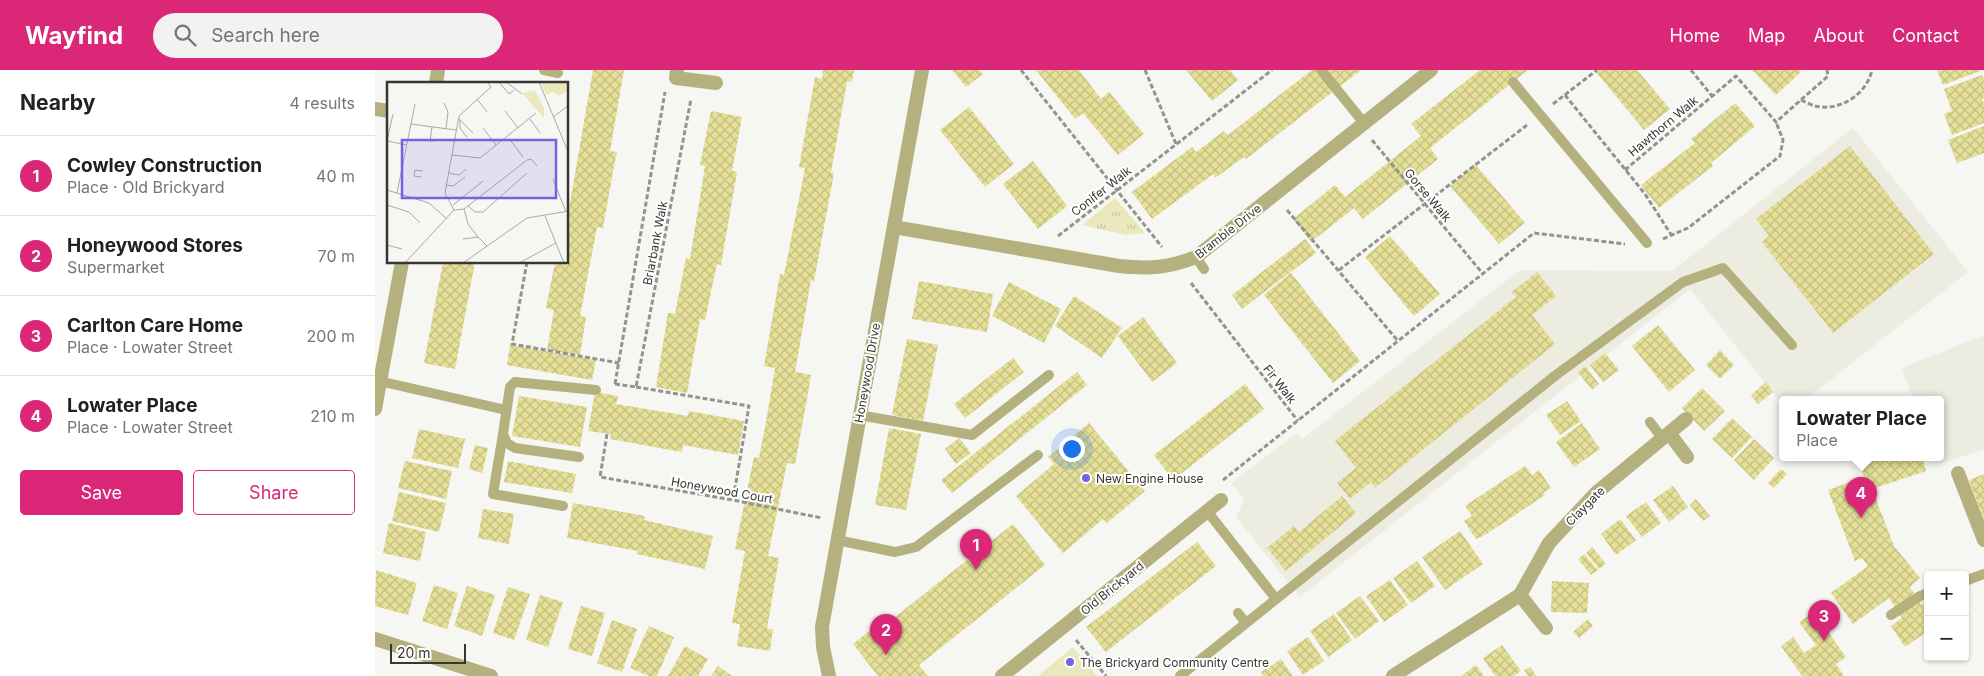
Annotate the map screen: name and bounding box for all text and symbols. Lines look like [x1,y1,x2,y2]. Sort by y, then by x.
search box [153,13,503,58]
text: Wayfind [25,21,123,50]
icon: search [171,21,199,49]
text: Search here [211,24,320,47]
text: Home [1670,25,1720,46]
text: Map [1748,25,1785,46]
text: About [1813,25,1864,46]
text: Contact [1892,25,1959,46]
inset map [387,82,569,264]
text: Nearby [20,90,95,115]
street label: Hawthorn Walk [1625,92,1701,159]
text: 4 results [290,93,355,113]
text: Cowley Construction [67,154,262,177]
street label: Conifer Walk [1068,163,1134,219]
street label: Gorse Walk [1401,165,1455,225]
text: 1 [33,166,39,186]
text: 40 m [316,166,355,186]
text: Place · Old Brickyard [67,177,225,197]
street label: Briarbank Walk [639,199,671,286]
street label: Bramble Drive [1192,200,1264,262]
text: Honeywood Stores [67,234,243,257]
text: 2 [31,246,41,266]
text: 70 m [318,246,355,266]
text: Supermarket [67,257,164,277]
text: Carlton Care Home [67,314,243,337]
street label: Honeywood Drive [851,322,883,424]
text: 3 [31,326,41,346]
text: 200 m [307,326,355,346]
text: Place · Lowater Street [67,337,233,357]
street label: Fir Walk [1260,362,1300,407]
text: Lowater Place [67,394,198,417]
popup [1779,396,1944,461]
text: 4 [31,406,41,426]
text: 210 m [310,406,355,426]
text: Lowater Place [1796,407,1927,430]
text: Place · Lowater Street [67,417,233,437]
text: Place [1796,430,1838,450]
your location [1059,436,1085,462]
button: Save [20,470,183,515]
button: Share [193,470,355,515]
place label: New Engine House [1096,471,1204,486]
marker: New Engine House [1080,472,1092,484]
street label: Honeywood Court [670,474,774,506]
pin: 4 [1845,477,1877,518]
street label: Claygate [1562,483,1608,529]
pin: 1 [960,529,992,570]
street label: Old Brickyard [1077,558,1147,618]
map controls [1924,571,1969,661]
button: + [1924,571,1969,616]
pin: 3 [1808,600,1840,641]
pin: 2 [870,614,902,655]
button: − [1924,616,1969,661]
scale bar [390,641,466,664]
text: 20 m [397,644,431,661]
place label: The Brickyard Community Centre [1080,655,1269,670]
marker: The Brickyard Community Centre [1064,656,1076,668]

